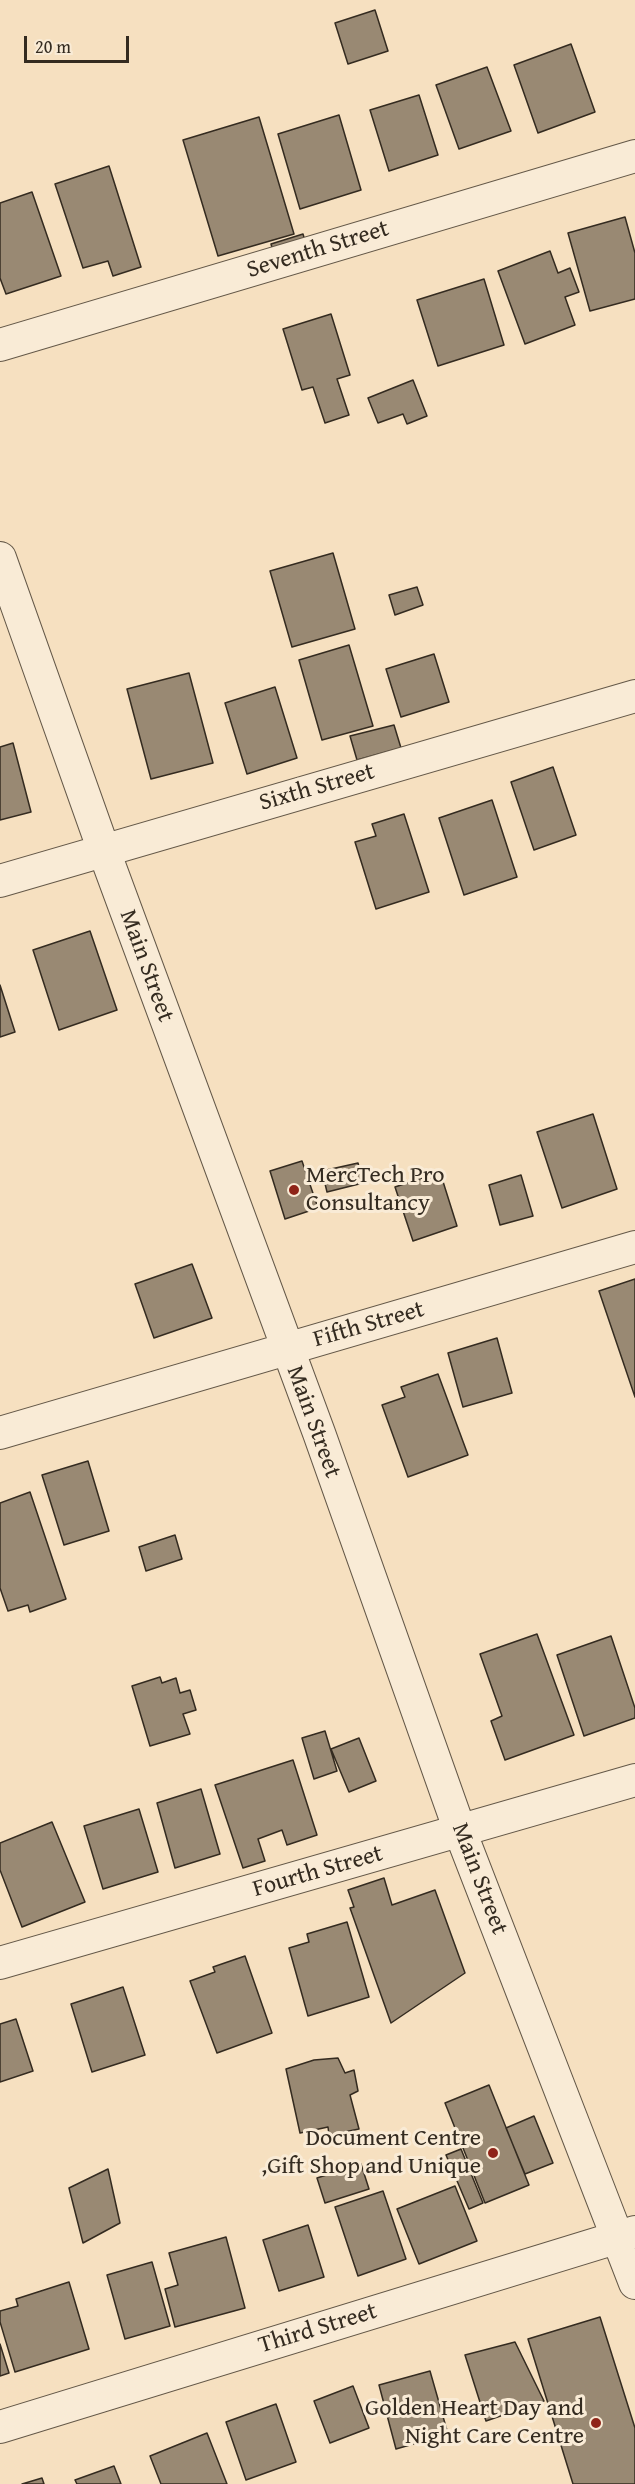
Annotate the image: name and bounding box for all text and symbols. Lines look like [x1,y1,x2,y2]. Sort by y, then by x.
scale bar [27,24,132,62]
text: 20 m [35,33,71,60]
street label: Seventh Street [243,215,393,285]
street label: Sixth Street [256,758,378,818]
street label: Main Street [112,906,180,1026]
place label: MercTech Pro Consultancy [306,1162,445,1218]
marker: MercTech Pro Consultancy [287,1183,301,1197]
street label: Fifth Street [310,1295,428,1355]
street label: Main Street [279,1362,347,1482]
street label: Main Street [445,1819,513,1939]
street label: Fourth Street [250,1840,386,1904]
place label: Document Centre ,Gift Shop and Unique [261,2125,481,2181]
marker: Document Centre ,Gift Shop and Unique [486,2146,500,2160]
street label: Third Street [255,2297,381,2361]
place label: Golden Heart Day and Night Care Centre [365,2395,584,2451]
marker: Golden Heart Day and Night Care Centre [589,2416,603,2430]

